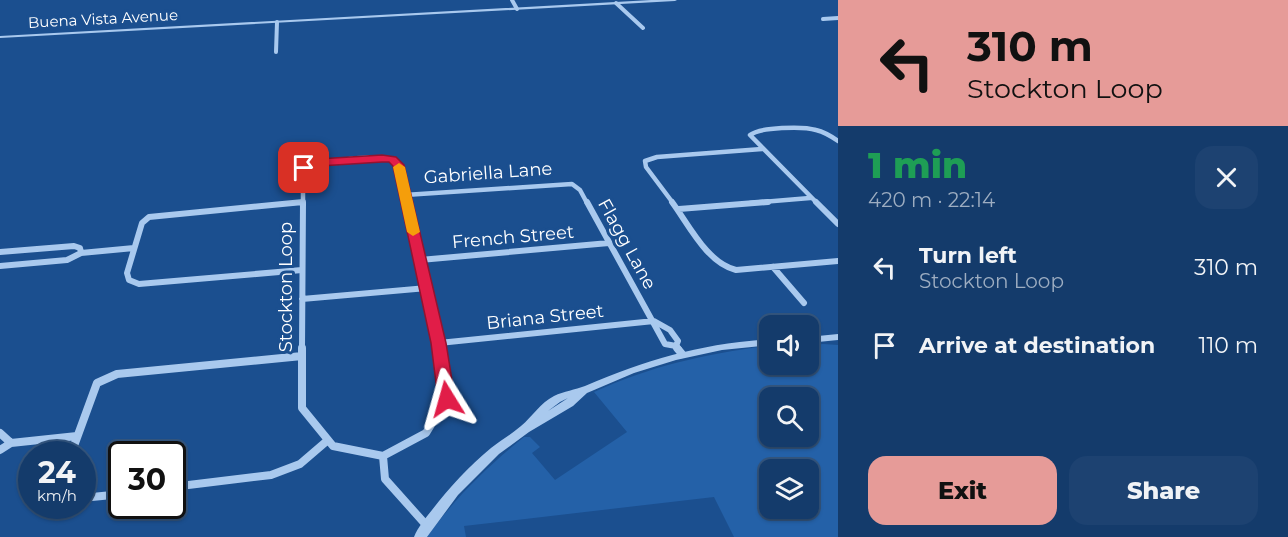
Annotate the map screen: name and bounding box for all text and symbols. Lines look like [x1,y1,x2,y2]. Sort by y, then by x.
street label: Buena Vista Avenue [28,5,178,32]
text: 310 m [967,20,1093,72]
icon: left [868,24,946,102]
text: Stockton Loop [967,72,1163,105]
pin [278,142,329,193]
text: 1 min [868,143,967,187]
button: close [1195,146,1258,209]
icon: arrive [287,151,320,184]
street label: Gabriella Lane [423,158,553,188]
text: 420 m · 22:14 [868,188,995,212]
street label: Flagg Lane [593,195,661,293]
street label: French Street [451,221,575,253]
street label: Stockton Loop [275,222,297,352]
text: Turn left [919,242,1017,269]
icon: left [868,251,901,284]
text: 310 m [1194,254,1258,281]
text: Stockton Loop [919,269,1064,293]
street label: Briana Street [485,300,605,334]
map controls [759,315,819,519]
button: sound [759,315,819,375]
icon: arrive [868,329,901,362]
text: Arrive at destination [919,332,1155,359]
text: 110 m [1198,332,1258,359]
position arrow [415,367,479,431]
button: search [759,387,819,447]
speed limit sign: 30 [108,441,186,519]
text: 24 [38,454,76,491]
button: Exit [868,456,1057,525]
button: Share [1069,456,1258,525]
button: layers [759,459,819,519]
text: km/h [37,486,77,505]

